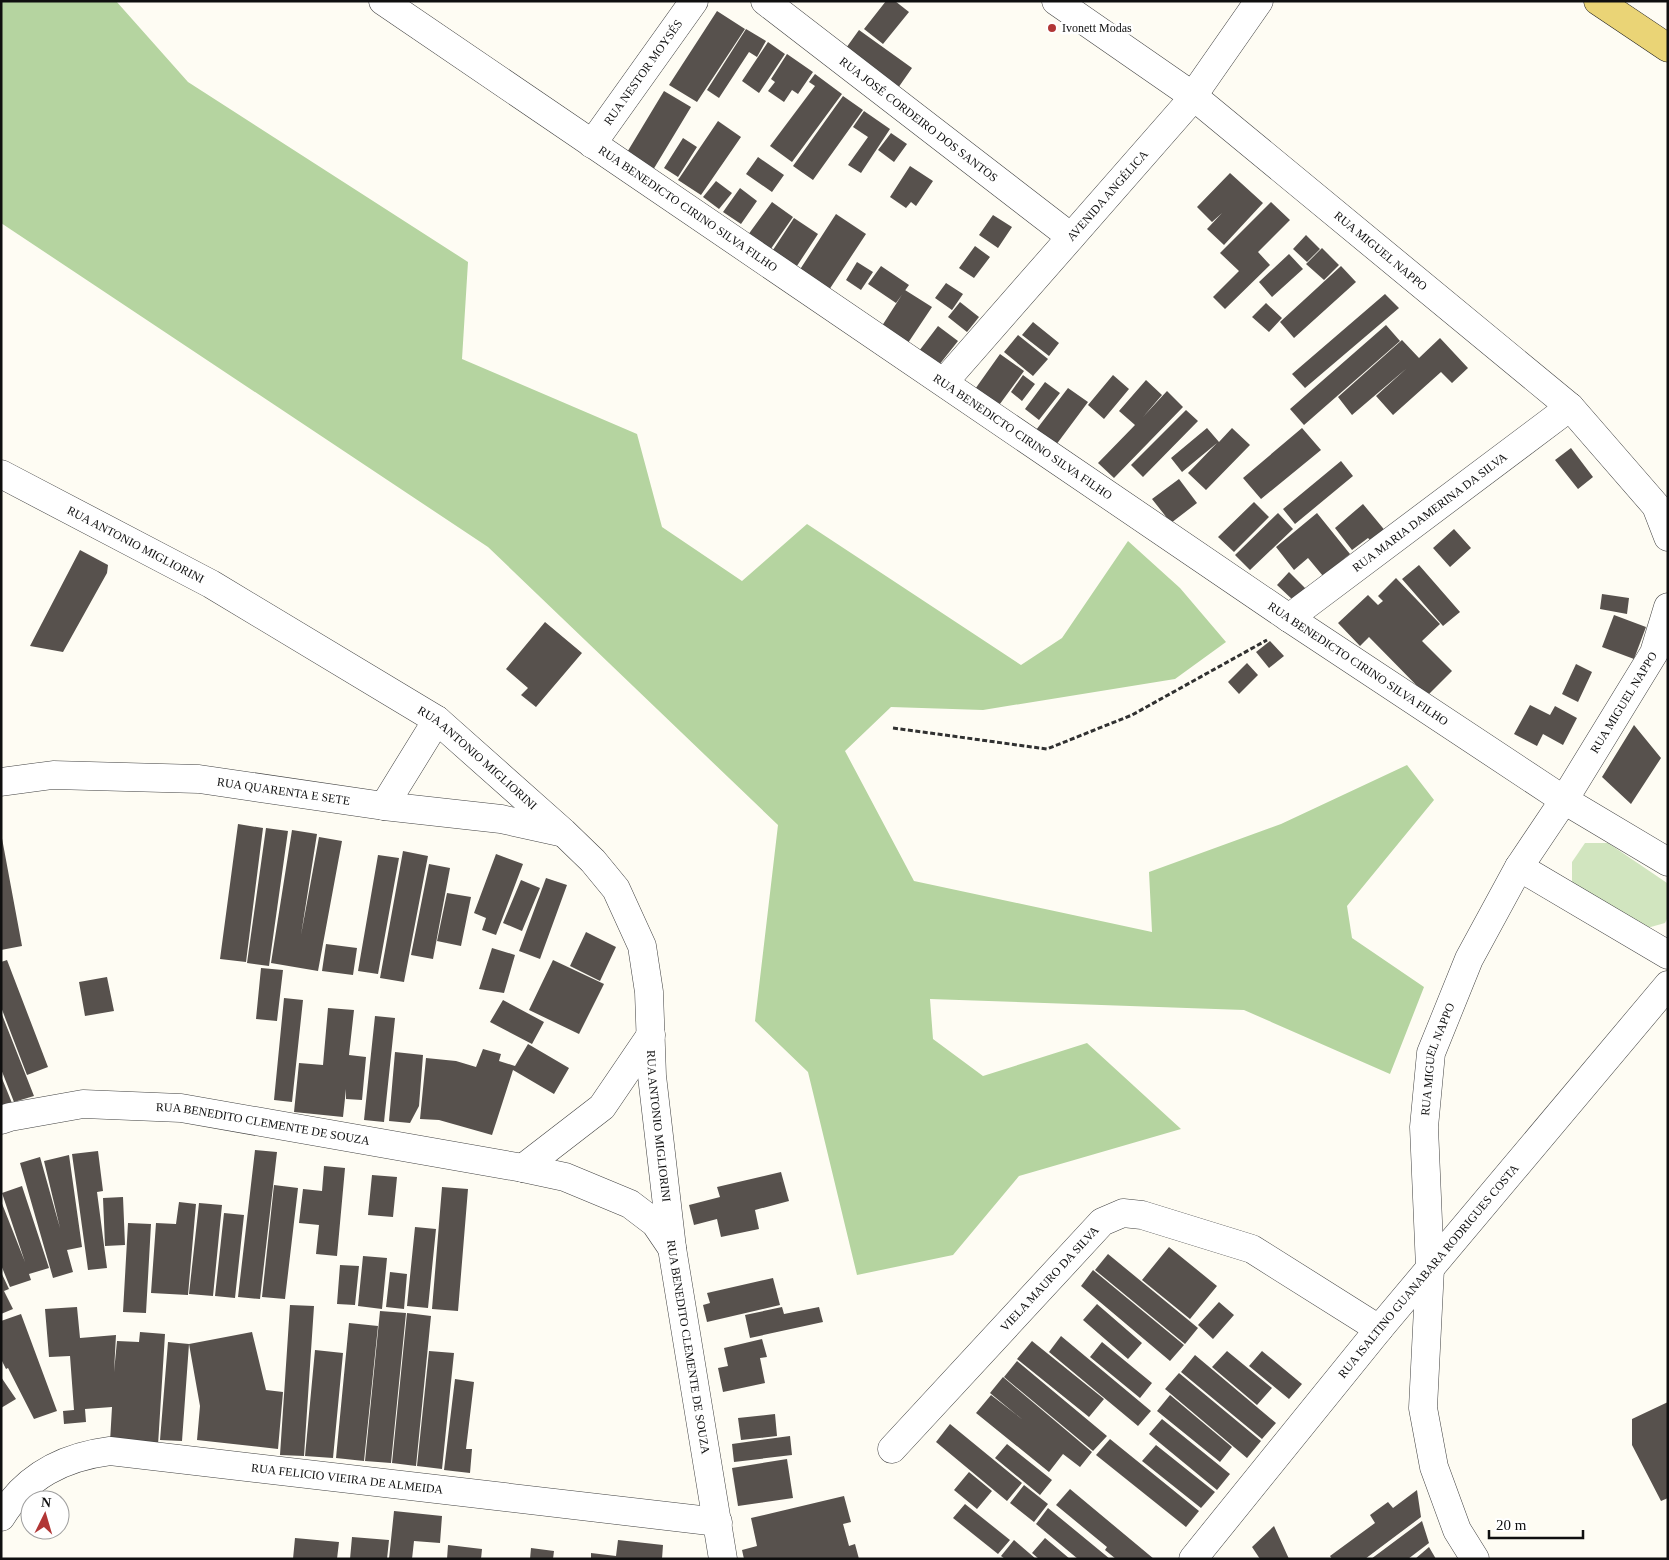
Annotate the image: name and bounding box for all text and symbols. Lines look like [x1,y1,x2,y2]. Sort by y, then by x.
street label: RUA NESTOR MOYSÉS [601,17,685,128]
place label: Ivonett Modas [1062,21,1132,35]
marker: Ivonett Modas [1046,22,1058,34]
street label: RUA JOSÉ CORDEIRO DOS SANTOS [837,54,1001,185]
street label: RUA BENEDICTO CIRINO SILVA FILHO [596,143,780,275]
street label: AVENIDA ANGÉLICA [1064,147,1151,244]
street label: RUA MIGUEL NAPPO [1331,208,1430,293]
street label: RUA BENEDICTO CIRINO SILVA FILHO [931,371,1115,503]
street label: RUA MARIA DAMERINA DA SILVA [1350,450,1510,575]
street label: RUA ANTONIO MIGLIORINI [65,503,206,586]
street label: RUA BENEDICTO CIRINO SILVA FILHO [1265,599,1451,729]
street label: RUA MIGUEL NAPPO [1587,649,1660,756]
street label: RUA ANTONIO MIGLIORINI [415,703,540,813]
street label: RUA QUARENTA E SETE [216,775,351,808]
street label: RUA MIGUEL NAPPO [1418,1001,1458,1116]
street label: RUA ANTONIO MIGLIORINI [644,1050,674,1203]
street label: RUA BENEDITO CLEMENTE DE SOUZA [156,1100,371,1148]
street label: RUA ISALTINO GUANABARA RODRIGUES COSTA [1335,1161,1522,1381]
street label: VIELA MAURO DA SILVA [997,1223,1102,1334]
street label: RUA BENEDITO CLEMENTE DE SOUZA [664,1239,713,1455]
street label: RUA FELICIO VIEIRA DE ALMEIDA [250,1461,444,1497]
north arrow [20,1490,70,1540]
text: N [40,1495,52,1510]
scale bar [1489,1508,1583,1540]
text: 20 m [1496,1517,1527,1533]

